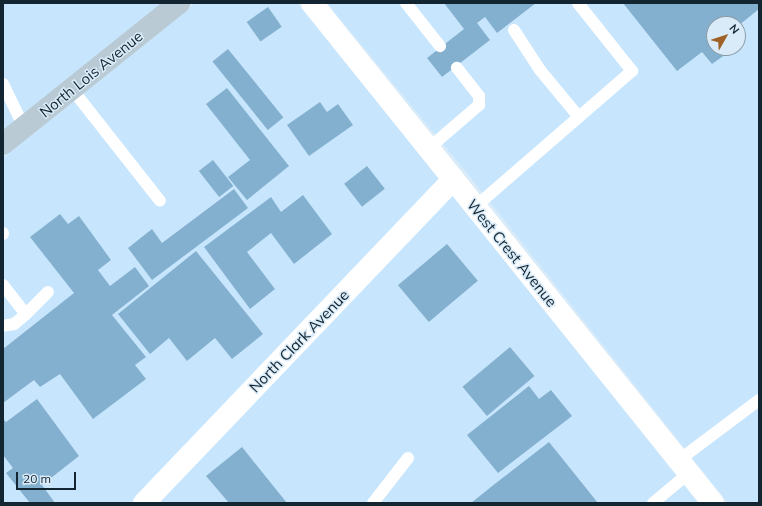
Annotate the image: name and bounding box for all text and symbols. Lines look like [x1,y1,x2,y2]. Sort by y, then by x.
north arrow [706,16,746,56]
text: N [726,21,743,37]
street label: North Lois Avenue [36,27,146,121]
street label: West Crest Avenue [463,196,561,310]
street label: North Clark Avenue [245,286,353,396]
scale bar [18,464,78,490]
text: 20 m [23,471,51,486]

